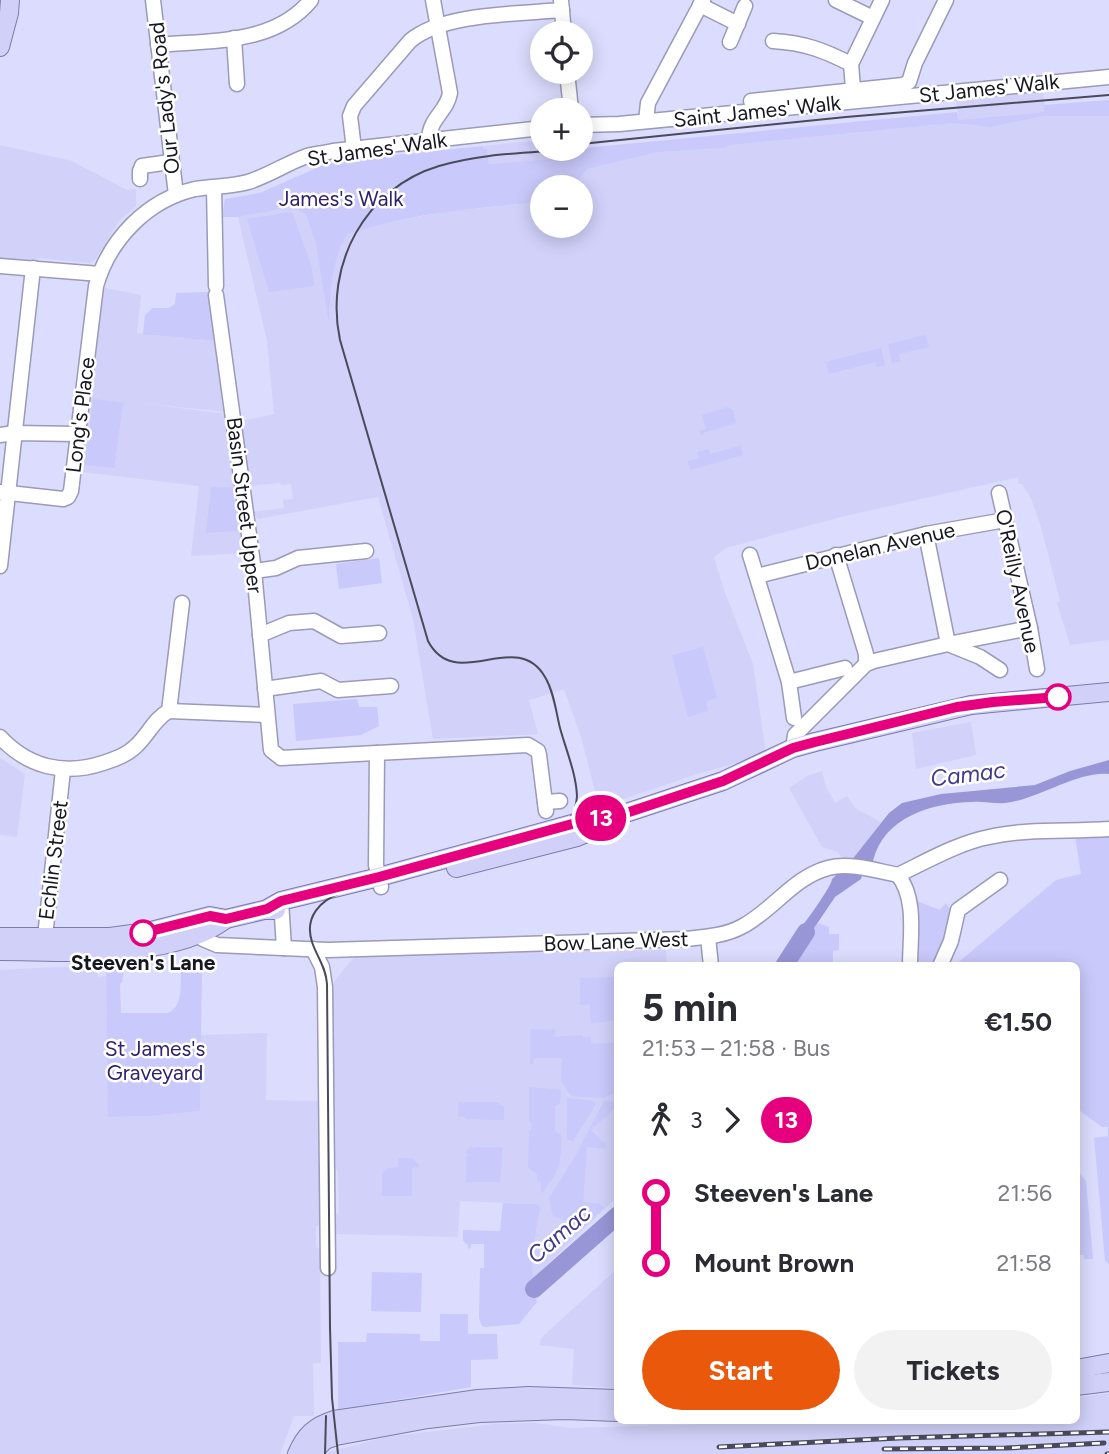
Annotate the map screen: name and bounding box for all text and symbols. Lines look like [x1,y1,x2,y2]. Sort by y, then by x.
street label: Our Lady's Road [144,21,184,175]
map controls [530,21,593,238]
button: locate [530,21,593,84]
street label: St James' Walk [918,68,1061,108]
street label: Saint James' Walk [672,90,843,132]
button: + [530,98,593,161]
street label: St James' Walk [306,127,449,171]
button: − [530,175,593,238]
park label: James's Walk [279,186,404,211]
street label: Long's Place [60,356,100,474]
street label: Basin Street Upper [222,415,268,595]
street label: O'Reilly Avenue [991,507,1045,655]
street label: Donelan Avenue [803,517,957,575]
unlabelled marker [1045,684,1071,710]
water label: Camac [929,755,1008,793]
line badge: 13 [570,795,632,841]
street label: Echlin Street [33,799,73,921]
text: 13 [589,803,613,832]
marker: Steeven's Lane [130,920,156,946]
street label: Bow Lane West [543,926,689,956]
place label: Steeven's Lane [71,950,216,975]
text: 5 min [642,985,738,1031]
text: €1.50 [985,1006,1052,1038]
text: 21:53 – 21:58 · Bus [642,1034,830,1062]
park label: St James's Graveyard [105,1036,205,1085]
icon: walk [642,1101,680,1139]
icon: forward [713,1101,751,1139]
text: 13 [775,1105,798,1134]
text: 3 [690,1106,703,1134]
text: Steeven's Lane [694,1177,873,1209]
text: 21:56 [998,1179,1052,1207]
water label: Camac [521,1198,597,1269]
text: Mount Brown [694,1247,854,1279]
text: 21:58 [996,1249,1052,1277]
button: Start [642,1330,840,1410]
button: Tickets [854,1330,1052,1410]

